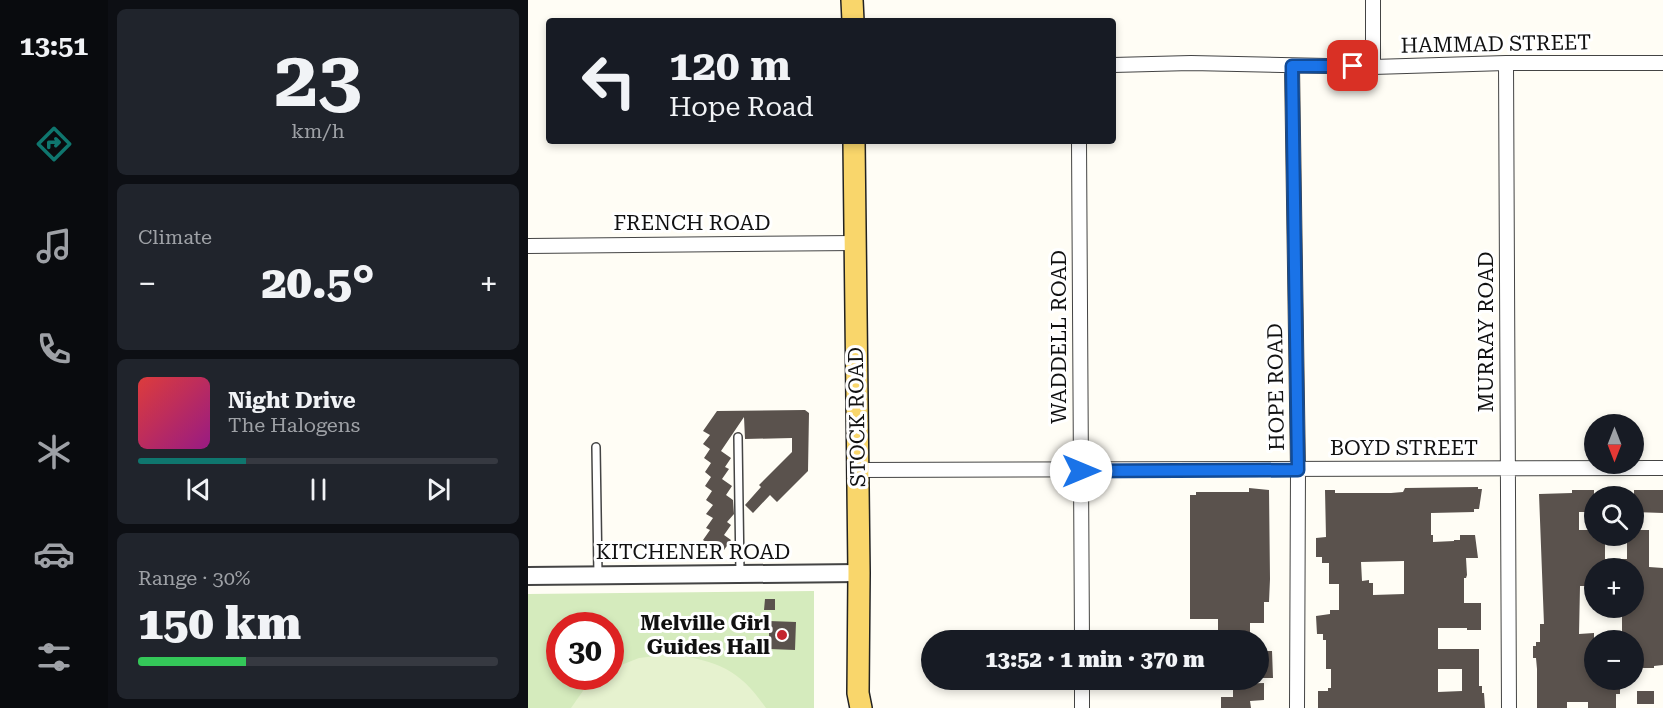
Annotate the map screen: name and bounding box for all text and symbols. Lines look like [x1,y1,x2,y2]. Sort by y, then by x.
text: 13:51 [20,30,88,62]
street label: HAMMAD STREET [1401,30,1591,58]
text: 23 [274,34,362,125]
pin [1327,40,1378,91]
text: 120 m [669,41,791,90]
icon: left [570,42,648,120]
icon: arrive [1336,49,1369,82]
text: Hope Road [669,91,813,123]
text: km/h [291,119,345,143]
icon: directions [33,123,75,165]
street label: FRENCH ROAD [614,211,770,235]
icon: music [33,225,75,267]
text: Climate [138,225,212,249]
street label: WADDELL ROAD [1047,250,1071,424]
street label: MURRAY ROAD [1474,251,1498,413]
text: 20.5° [261,256,375,309]
text: − [138,264,156,303]
text: + [480,264,498,303]
street label: HOPE ROAD [1263,323,1289,451]
icon: phone [33,328,75,370]
street label: STOCK ROAD [844,347,870,487]
text: Night Drive [228,388,356,413]
text: The Halogens [228,413,360,437]
north arrow [1584,414,1644,474]
map controls [1584,414,1644,690]
icon: climate [33,431,75,473]
street label: BOYD STREET [1330,436,1478,460]
position arrow [1049,439,1113,503]
icon: previous [182,473,215,506]
icon: pause [302,473,335,506]
icon: next [422,473,455,506]
button: search [1584,486,1644,546]
icon: car [33,533,75,575]
street label: KITCHENER ROAD [596,540,790,564]
button: + [1584,558,1644,618]
text: Range · 30% [138,566,250,590]
text: 150 km [138,597,301,650]
place label: Melville Girl Guides Hall [640,611,770,659]
speed limit sign: 30 [546,612,624,690]
marker: Melville Girl Guides Hall [775,628,789,642]
button: − [1584,630,1644,690]
icon: filters [33,636,75,678]
text: 13:52 · 1 min · 370 m [985,647,1205,672]

